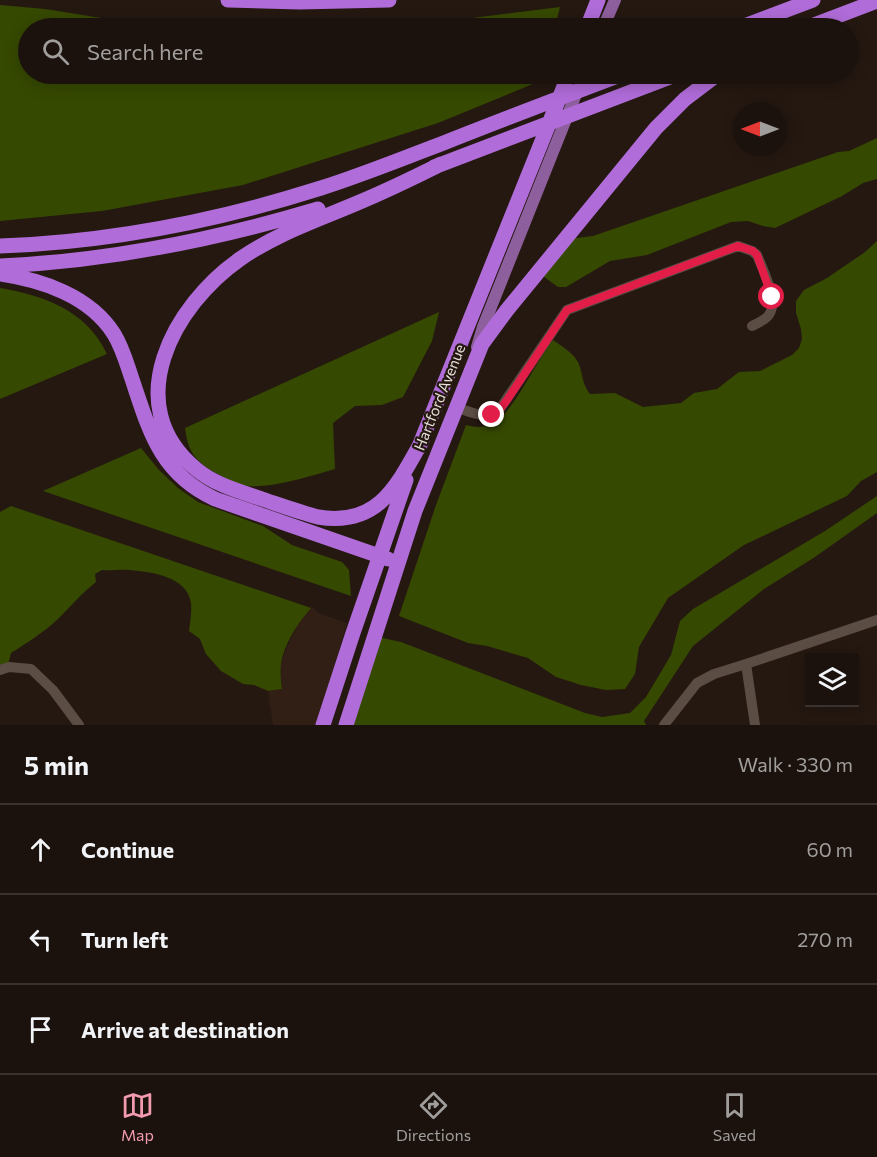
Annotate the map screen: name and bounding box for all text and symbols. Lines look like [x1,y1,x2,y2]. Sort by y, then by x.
search box [18,18,859,84]
icon: search [39,35,72,68]
text: Search here [87,38,203,65]
north arrow [733,102,787,156]
route start [758,283,784,309]
street label: Hartford Avenue [409,341,469,453]
route end [478,401,504,427]
map controls [805,653,859,707]
button: layers [805,653,859,707]
text: 5 min [24,749,89,780]
text: Walk · 330 m [738,752,853,776]
icon: ahead [24,833,57,866]
text: Continue [81,836,174,863]
text: 60 m [807,837,853,861]
icon: left [24,923,57,956]
text: Turn left [81,926,168,953]
text: 270 m [797,927,853,951]
icon: arrive [24,1013,57,1046]
text: Arrive at destination [81,1016,289,1043]
tab: Map [121,1089,154,1144]
tab: Directions [396,1089,471,1144]
tab: Saved [713,1089,756,1144]

